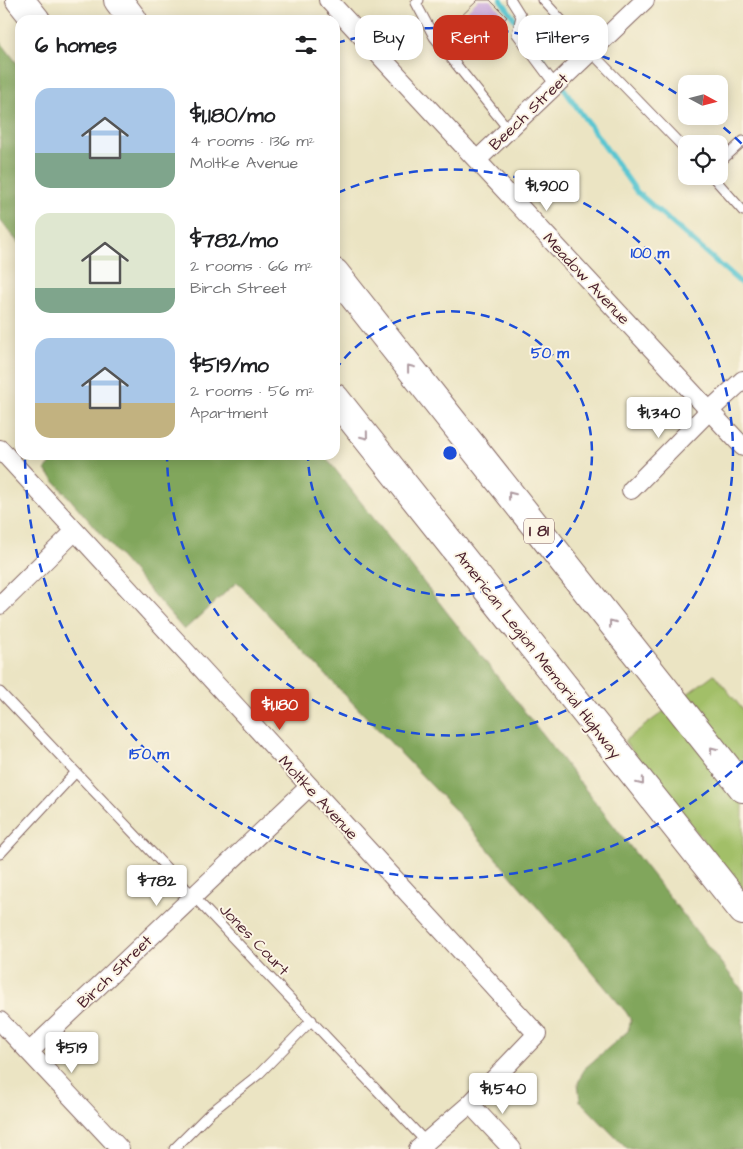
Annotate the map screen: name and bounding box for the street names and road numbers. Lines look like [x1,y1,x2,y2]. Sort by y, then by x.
street label: Beech Street [484,68,574,155]
street label: Meadow Avenue [538,228,635,330]
road number: I 81 [524,518,554,544]
street label: American Legion Memorial Highway [449,546,627,764]
street label: Moltke Avenue [273,751,363,845]
street label: Jones Court [214,899,295,981]
street label: Birch Street [72,930,157,1013]

